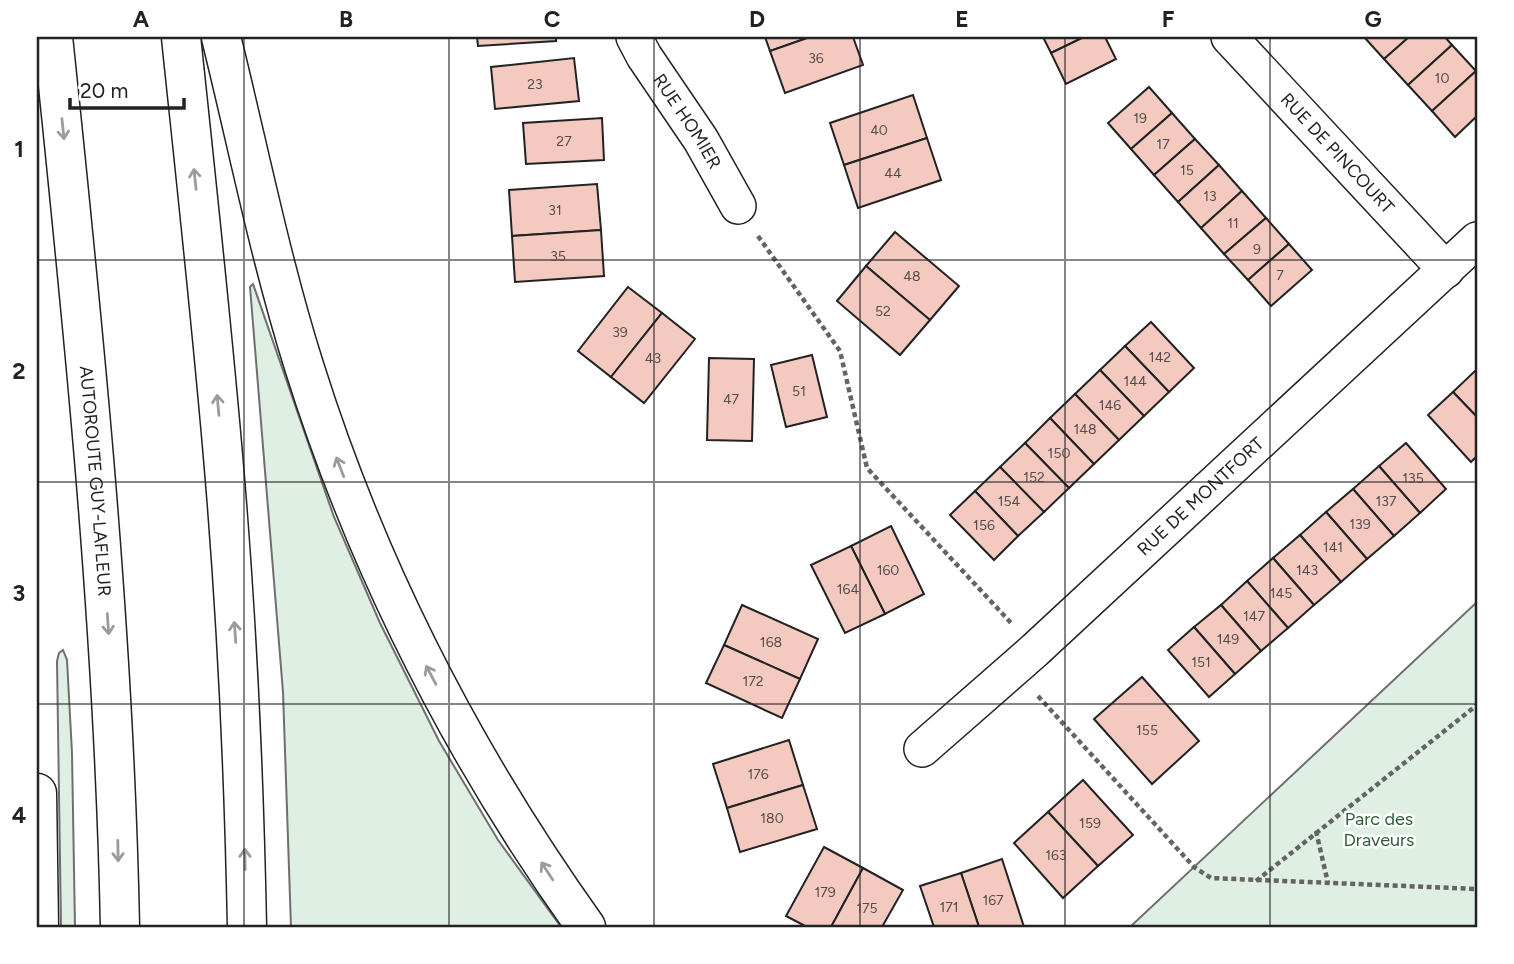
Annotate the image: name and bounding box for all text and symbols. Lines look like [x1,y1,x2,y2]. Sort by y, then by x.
text: A [133,5,150,33]
text: B [339,5,353,33]
text: C [544,5,561,33]
text: D [749,5,765,33]
text: E [955,5,969,33]
text: F [1162,5,1175,33]
text: G [1364,5,1382,33]
house number: 36 [808,50,824,67]
scale bar [70,66,184,110]
street label: RUE HOMIER [648,70,726,173]
house number: 10 [1435,70,1449,87]
house number: 23 [527,76,543,93]
text: 20 m [80,78,128,103]
street label: RUE DE PINCOURT [1276,89,1399,218]
house number: 19 [1133,110,1147,127]
one-way arrow [56,117,69,140]
house number: 40 [870,122,888,139]
house number: 27 [556,133,572,150]
text: 1 [14,135,24,163]
house number: 17 [1156,136,1170,153]
house number: 15 [1180,162,1194,179]
house number: 44 [884,165,902,182]
one-way arrow [189,168,202,190]
house number: 13 [1203,188,1217,205]
house number: 31 [548,202,562,219]
house number: 11 [1227,215,1239,232]
house number: 9 [1253,241,1261,258]
house number: 35 [550,248,566,265]
house number: 7 [1276,267,1284,284]
house number: 48 [903,268,921,285]
house number: 52 [875,303,891,320]
house number: 39 [612,324,628,341]
house number: 142 [1149,349,1171,366]
house number: 43 [645,350,661,367]
text: 2 [12,357,26,385]
street label: AUTOROUTE GUY-LAFLEUR [75,365,116,597]
house number: 144 [1123,373,1147,390]
house number: 51 [792,383,806,400]
house number: 47 [723,391,740,408]
one-way arrow [211,394,224,417]
house number: 146 [1099,397,1121,414]
house number: 148 [1073,421,1097,438]
street label: RUE DE MONTFORT [1133,432,1268,561]
house number: 150 [1048,445,1070,462]
one-way arrow [332,457,345,479]
house number: 152 [1023,469,1045,486]
house number: 135 [1402,470,1424,487]
house number: 154 [998,493,1021,510]
house number: 137 [1376,493,1397,510]
house number: 139 [1349,516,1371,533]
house number: 156 [973,517,995,534]
house number: 141 [1323,539,1343,556]
house number: 160 [877,562,899,579]
house number: 143 [1296,562,1318,579]
text: 3 [13,579,25,607]
house number: 164 [837,581,860,598]
house number: 145 [1270,585,1292,602]
house number: 147 [1243,608,1265,625]
one-way arrow [102,612,115,635]
one-way arrow [229,621,242,644]
house number: 149 [1217,631,1239,648]
house number: 168 [760,634,782,651]
house number: 151 [1191,654,1211,671]
one-way arrow [424,666,438,686]
house number: 172 [742,673,764,690]
house number: 155 [1136,722,1158,739]
house number: 176 [747,766,769,783]
text: 4 [12,801,26,829]
park label: Parc des Draveurs [1343,808,1415,851]
house number: 180 [760,810,784,827]
house number: 159 [1079,815,1101,832]
one-way arrow [112,839,125,862]
house number: 163 [1045,847,1067,864]
one-way arrow [239,848,252,871]
one-way arrow [540,862,554,882]
house number: 179 [814,884,836,901]
house number: 167 [982,892,1004,909]
house number: 171 [939,899,959,916]
house number: 175 [856,900,878,917]

